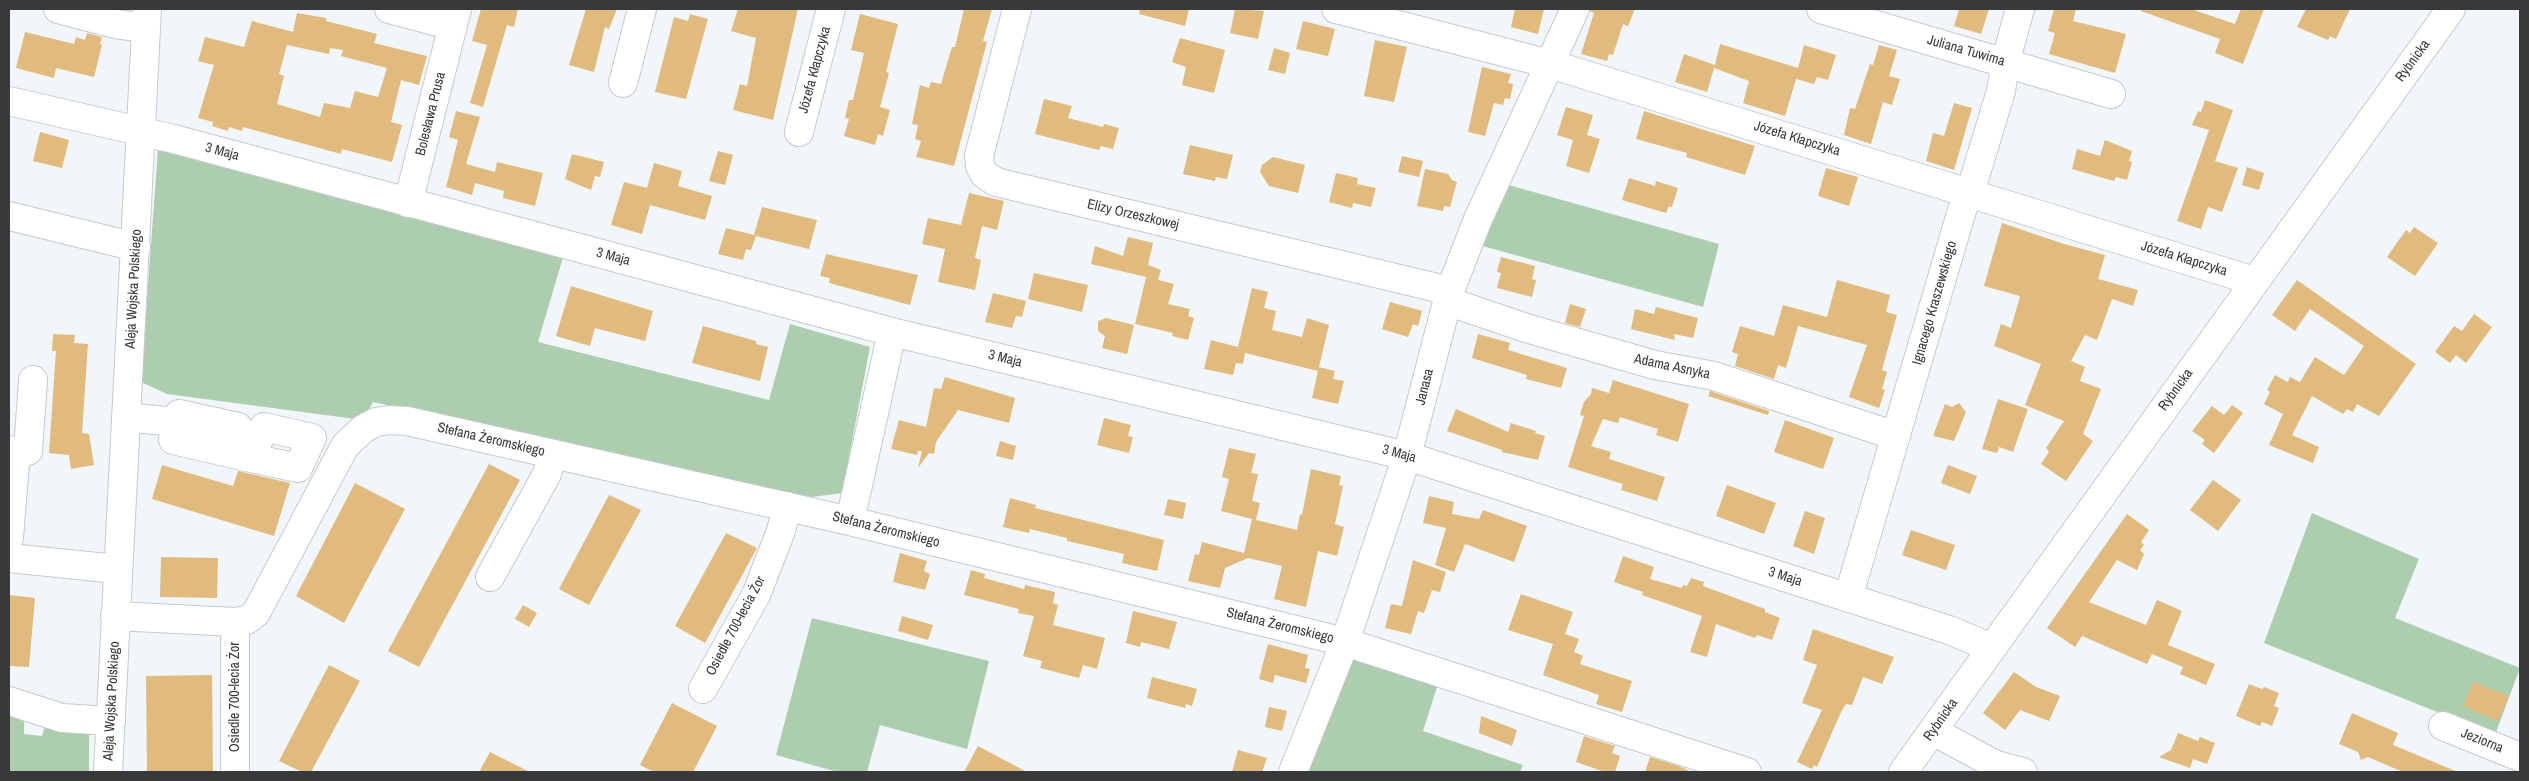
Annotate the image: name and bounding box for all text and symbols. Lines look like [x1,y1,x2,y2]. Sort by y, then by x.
street label: Józefa Kłapczyka [795,25,835,115]
street label: Juliana Tuwima [1925,32,2007,70]
street label: Rybnicka [2392,37,2434,85]
street label: Bolesława Prusa [413,70,449,158]
street label: Józefa Kłapczyka [1752,118,1842,160]
street label: 3 Maja [203,139,241,165]
street label: Elizy Orzeszkowej [1085,196,1181,234]
street label: Aleja Wojska Polskiego [122,229,146,349]
street label: Józefa Kłapczyka [2139,238,2229,280]
street label: Ignacego Kraszewskiego [1909,239,1961,367]
street label: 3 Maja [594,244,632,270]
street label: 3 Maja [986,347,1024,371]
street label: Adama Asnyka [1632,351,1712,383]
street label: Rybnicka [2155,366,2197,414]
street label: Janasa [1412,367,1438,407]
street label: Stefana Żeromskiego [436,419,546,461]
street label: 3 Maja [1380,441,1418,467]
street label: Stefana Żeromskiego [831,509,941,551]
street label: 3 Maja [1766,564,1804,590]
street label: Osiedle 700-lecia Żor [703,573,769,679]
street label: Stefana Żeromskiego [1225,605,1335,647]
street label: Aleja Wojska Polskiego [100,641,124,761]
street label: Osiedle 700-lecia Żor [227,642,243,752]
street label: Rybnicka [1920,696,1962,744]
street label: Jeziorna [2458,725,2506,757]

